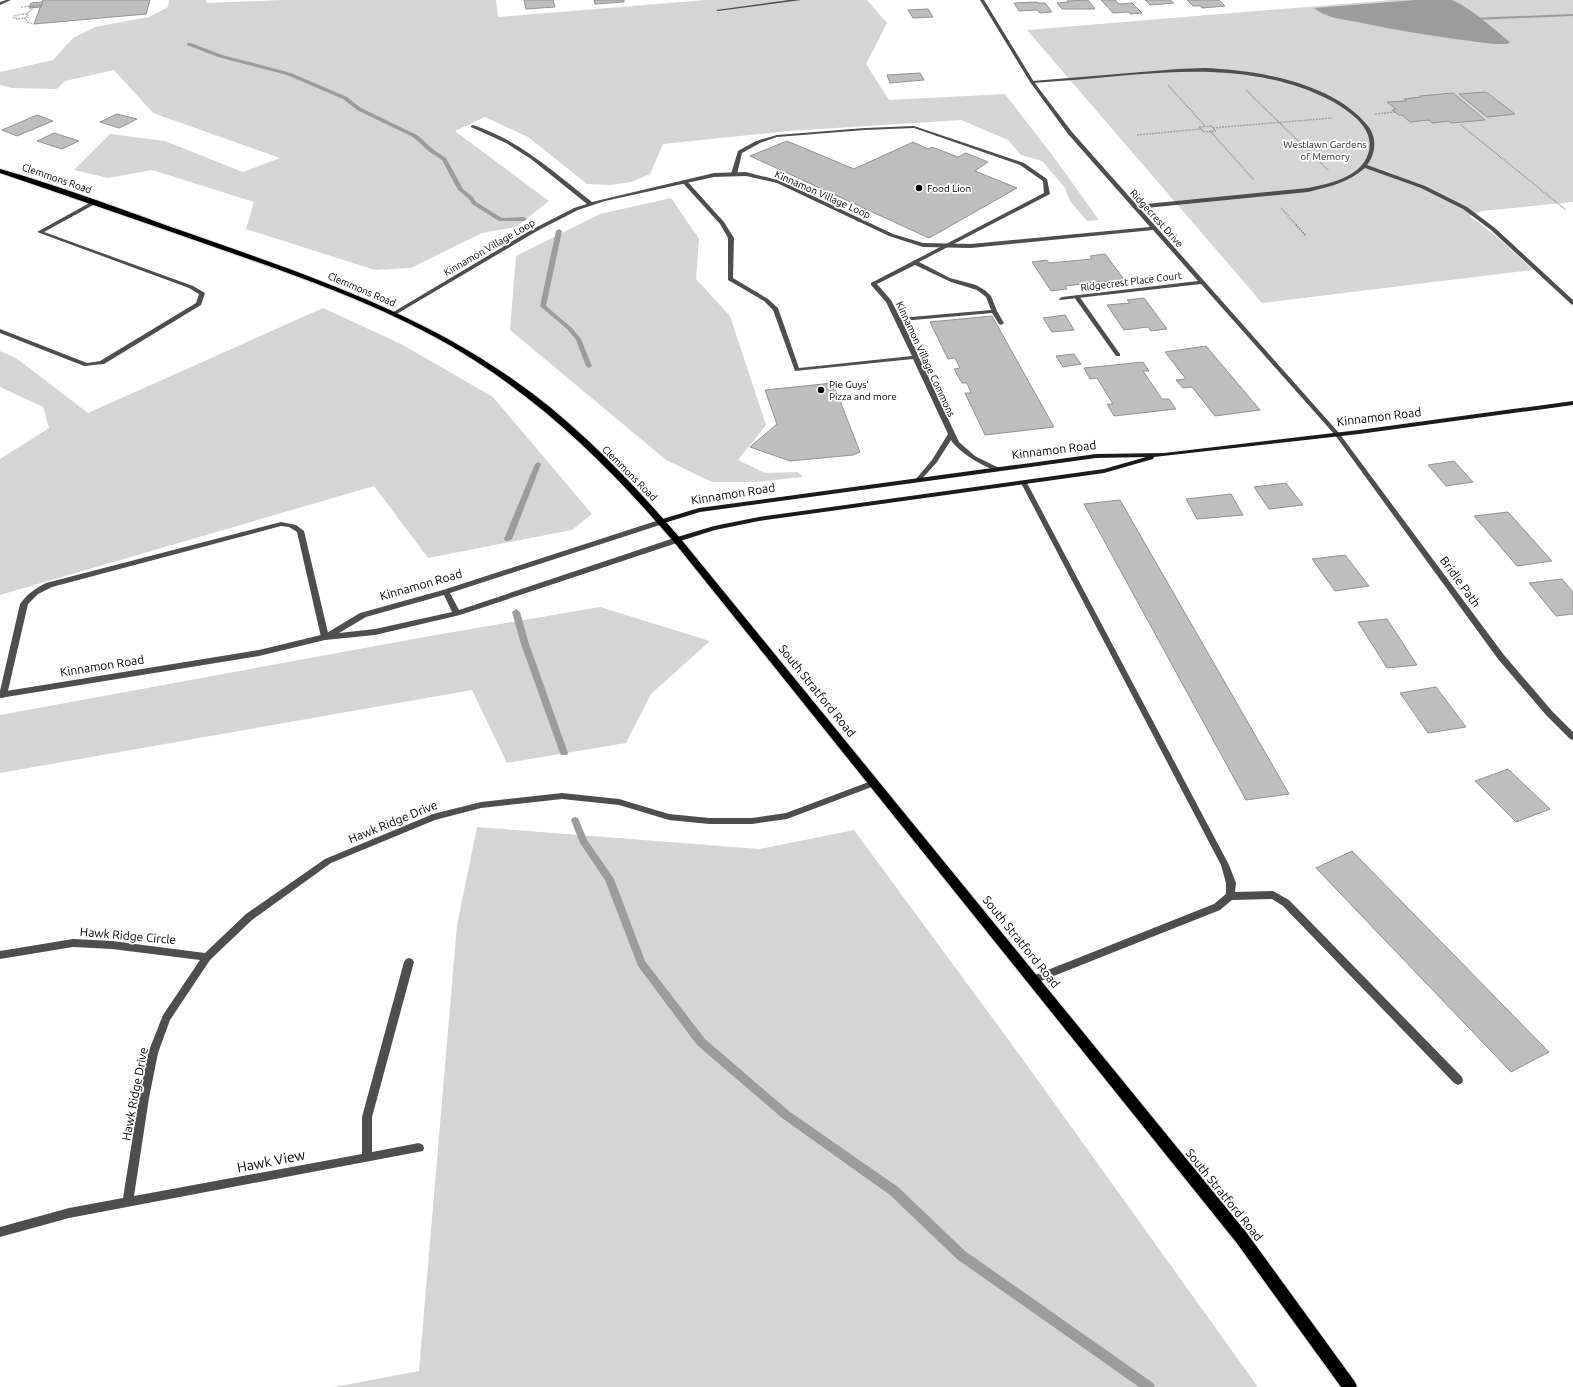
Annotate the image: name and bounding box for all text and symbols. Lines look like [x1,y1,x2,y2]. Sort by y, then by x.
park label: Westlawn Gardens of Memory [1283,139,1367,162]
street label: Clemmons Road [21,161,93,196]
street label: Kinnamon Village Loop [773,168,872,221]
marker: Food Lion [914,183,924,193]
place label: Food Lion [927,183,971,194]
street label: Ridgecrest Drive [1128,187,1185,249]
street label: Kinnamon Village Loop [442,217,537,278]
street label: Clemmons Road [326,270,398,309]
street label: Ridgecrest Place Court [1080,270,1182,293]
street label: Kinnamon Village Commons [894,300,957,419]
place label: Pie Guys' Pizza and more [829,379,897,402]
marker: Pie Guys' Pizza and more [816,385,826,395]
street label: Kinnamon Road [1336,405,1422,428]
street label: Kinnamon Road [1011,438,1097,461]
street label: Clemmons Road [600,444,659,503]
street label: Kinnamon Road [690,480,776,507]
street label: Bridle Path [1438,554,1483,610]
street label: Kinnamon Road [378,567,463,602]
street label: South Stratford Road [776,642,858,739]
street label: Kinnamon Road [59,652,145,679]
street label: Hawk Ridge Drive [346,798,439,845]
street label: South Stratford Road [980,893,1062,990]
street label: Hawk Ridge Circle [79,925,177,946]
street label: Hawk Ridge Drive [119,1046,150,1142]
street label: Hawk View [235,1146,307,1175]
street label: South Stratford Road [1183,1146,1265,1243]

